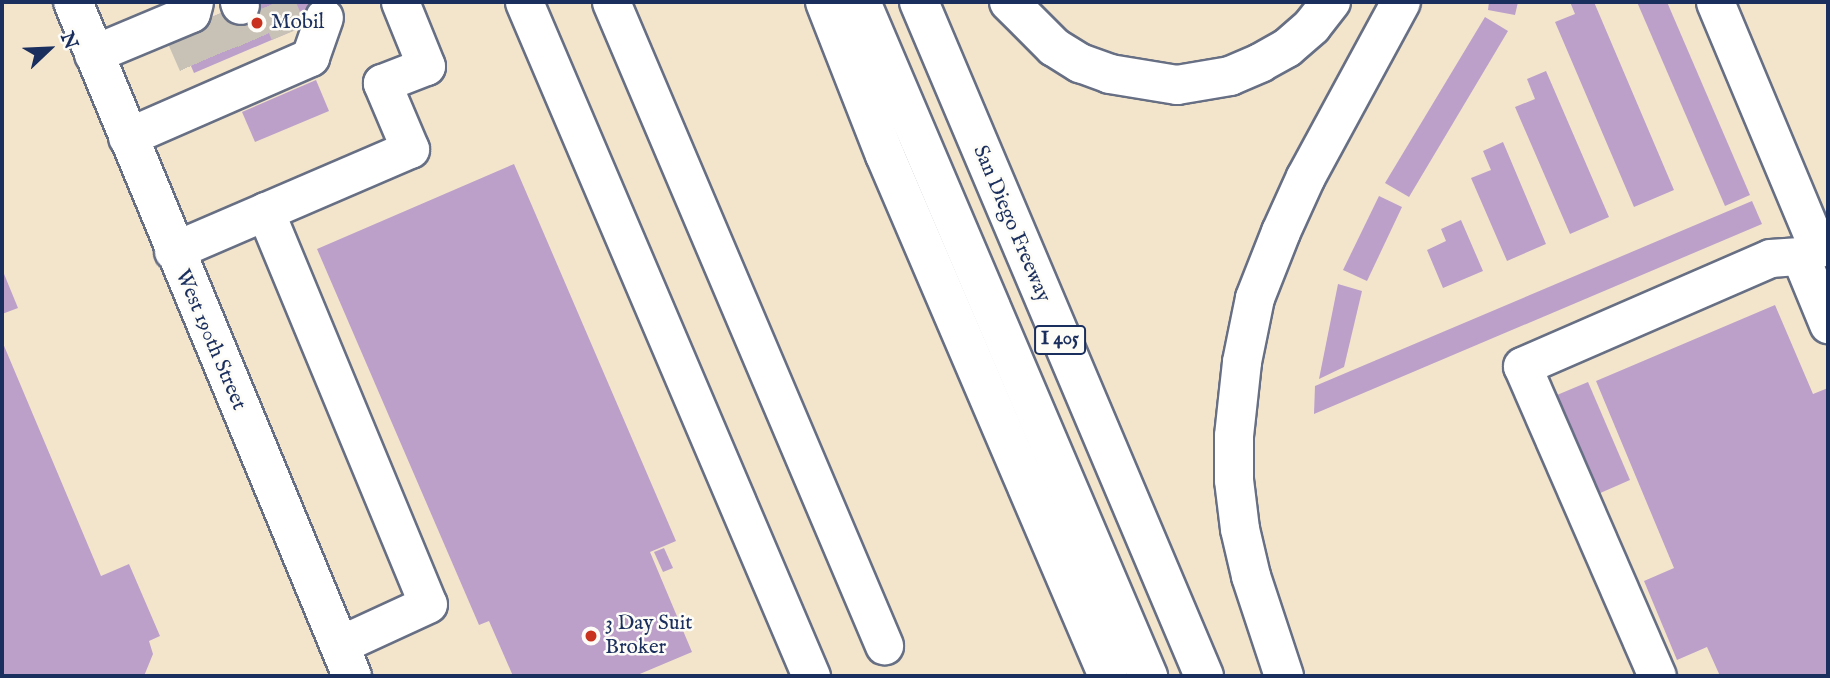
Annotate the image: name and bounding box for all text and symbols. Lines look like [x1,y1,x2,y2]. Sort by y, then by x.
place label: Mobil [271,10,324,36]
north arrow [14,14,84,84]
marker: Mobil [249,15,265,31]
text: N [54,29,83,53]
street label: San Diego Freeway [967,142,1055,306]
street label: West 190th Street [169,266,251,414]
road number: I 405 [1034,324,1086,356]
place label: 3 Day Suit Broker [605,611,692,661]
marker: 3 Day Suit Broker [583,628,599,644]

